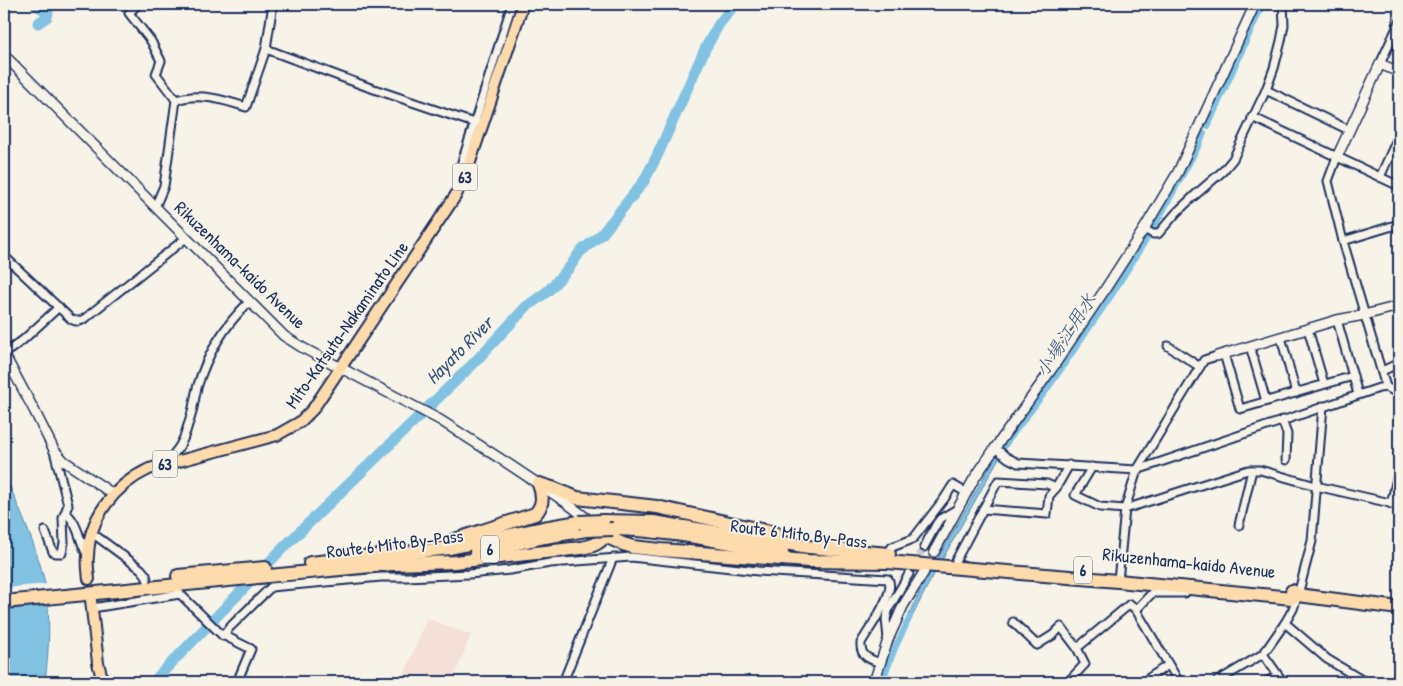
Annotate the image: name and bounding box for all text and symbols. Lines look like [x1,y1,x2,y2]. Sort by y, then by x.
road number: 63 [452,163,478,190]
street label: Rikuzenhama-kaido Avenue [169,195,312,334]
street label: Mito-Katsuta-Nakaminato Line [279,236,414,413]
water label: 小場江用水 [1028,288,1102,382]
water label: Hayato River [419,309,500,390]
road number: 63 [152,450,178,478]
street label: Route 6 Mito By-Pass [729,513,869,554]
street label: Route 6 Mito By-Pass [325,523,465,564]
road number: 6 [481,536,499,562]
street label: Rikuzenhama-kaido Avenue [1101,541,1277,584]
road number: 6 [1074,556,1092,584]

